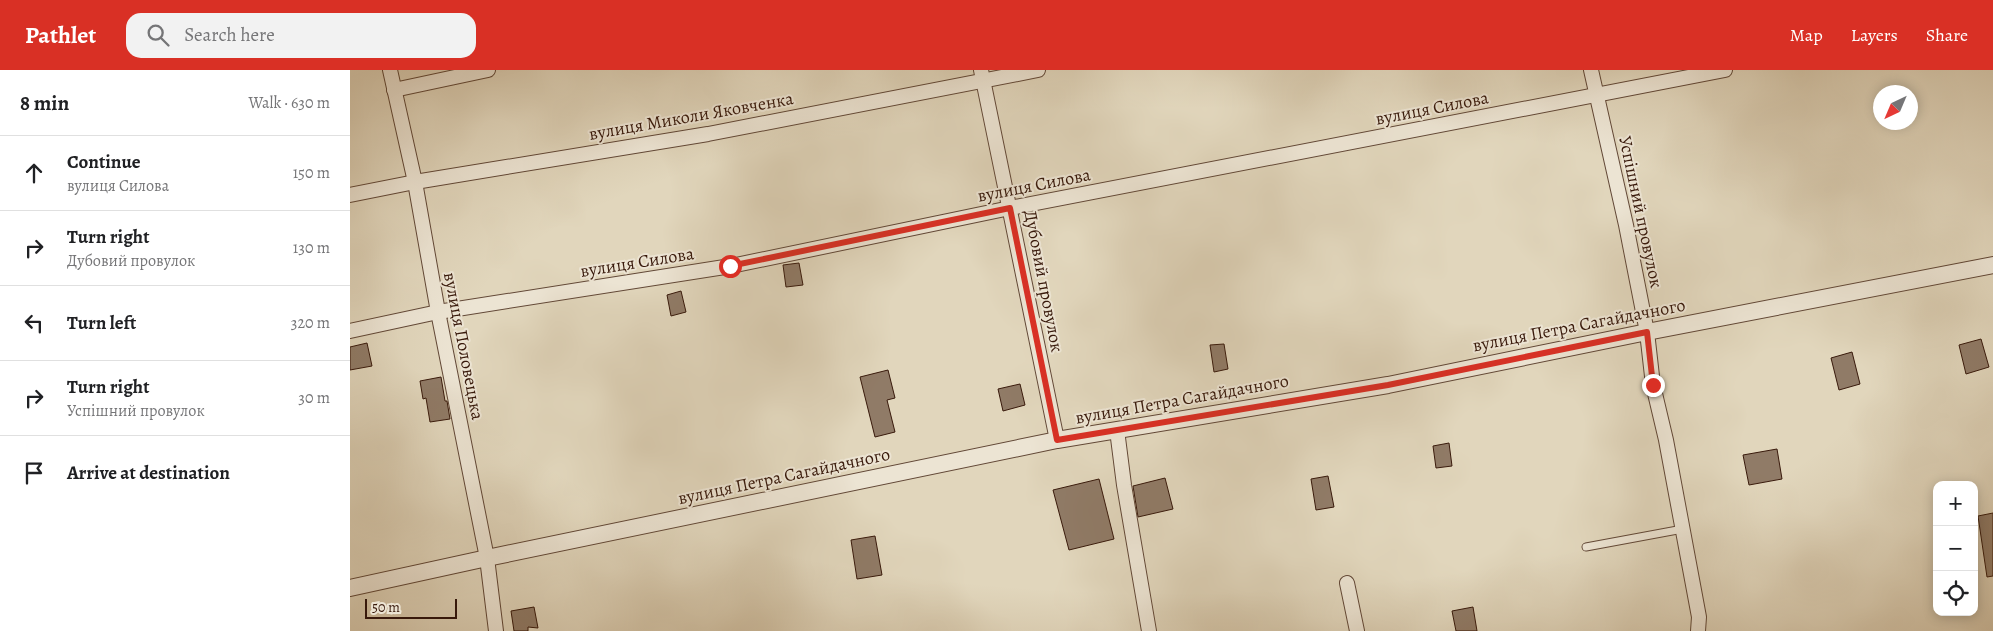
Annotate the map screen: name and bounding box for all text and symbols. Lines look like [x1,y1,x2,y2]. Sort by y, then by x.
search box [126,13,476,58]
text: Pathlet [25,19,96,51]
icon: search [144,21,172,49]
text: Search here [184,22,275,48]
text: Map [1790,23,1823,47]
text: Layers [1851,23,1898,47]
text: Share [1926,23,1968,47]
street label: вулиця Силова [1373,85,1491,131]
north arrow [1873,85,1918,130]
street label: вулиця Миколи Яковченка [587,86,796,146]
text: 8 min [20,89,69,117]
text: Walk · 630 m [248,92,330,114]
street label: Успішний провулок [1613,134,1669,290]
text: Continue [67,149,141,175]
icon: ahead [20,159,48,187]
text: 150 m [293,162,330,184]
street label: вулиця Силова [975,162,1093,208]
text: вулиця Силова [67,175,169,197]
street label: Дубовий провулок [1018,208,1070,354]
text: Turn right [67,224,149,250]
icon: right [20,234,48,262]
text: 130 m [293,237,330,259]
street label: вулиця Силова [578,241,696,283]
text: Дубовий провулок [67,250,195,272]
route start [719,255,742,278]
street label: вулиця Половецька [438,270,490,423]
street label: вулиця Петра Сагайдачного [1471,293,1687,357]
icon: left [20,309,48,337]
text: Turn left [67,310,136,336]
text: 320 m [291,312,330,334]
street label: вулиця Петра Сагайдачного [1073,368,1291,430]
text: Turn right [67,374,149,400]
route end [1642,374,1665,397]
icon: right [20,384,48,412]
text: 30 m [298,387,330,409]
text: Успішний провулок [67,400,205,422]
street label: вулиця Петра Сагайдачного [676,442,892,510]
icon: arrive [20,459,48,487]
text: Arrive at destination [67,460,230,486]
map controls [1933,481,1978,616]
button: + [1933,481,1978,526]
button: − [1933,526,1978,571]
button: locate [1933,571,1978,616]
scale bar [365,596,458,619]
text: 50 m [372,598,400,617]

